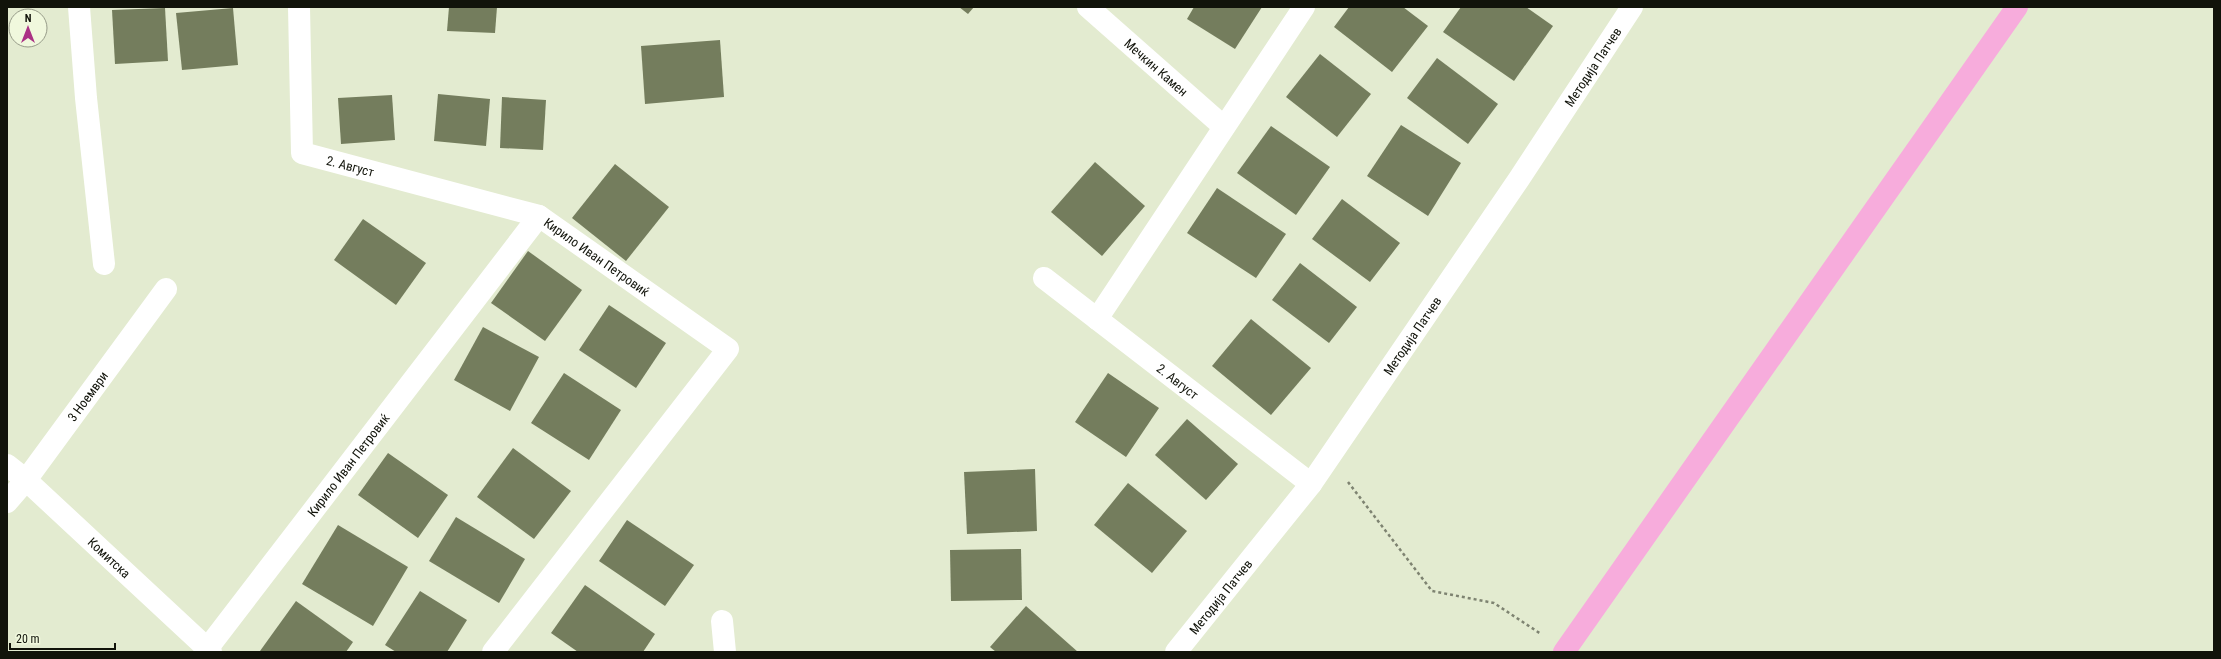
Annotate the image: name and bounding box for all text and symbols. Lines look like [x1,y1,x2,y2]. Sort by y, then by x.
north arrow [8,8,48,48]
text: N [25,12,32,25]
street label: Методиjа Патчев [1561,24,1624,109]
street label: Мечкин Камен [1122,35,1191,99]
street label: 2. Август [325,152,376,179]
street label: Кирило Иван Петровиќ [541,214,653,299]
street label: Методиjа Патчев [1380,294,1444,378]
street label: 2. Август [1154,360,1202,402]
street label: 3 Ноември [64,368,111,424]
street label: Кирило Иван Петровиќ [304,410,393,519]
street label: Комитска [85,534,134,581]
street label: Методиjа Патчев [1186,556,1255,637]
scale bar [10,625,115,651]
text: 20 m [16,632,40,646]

